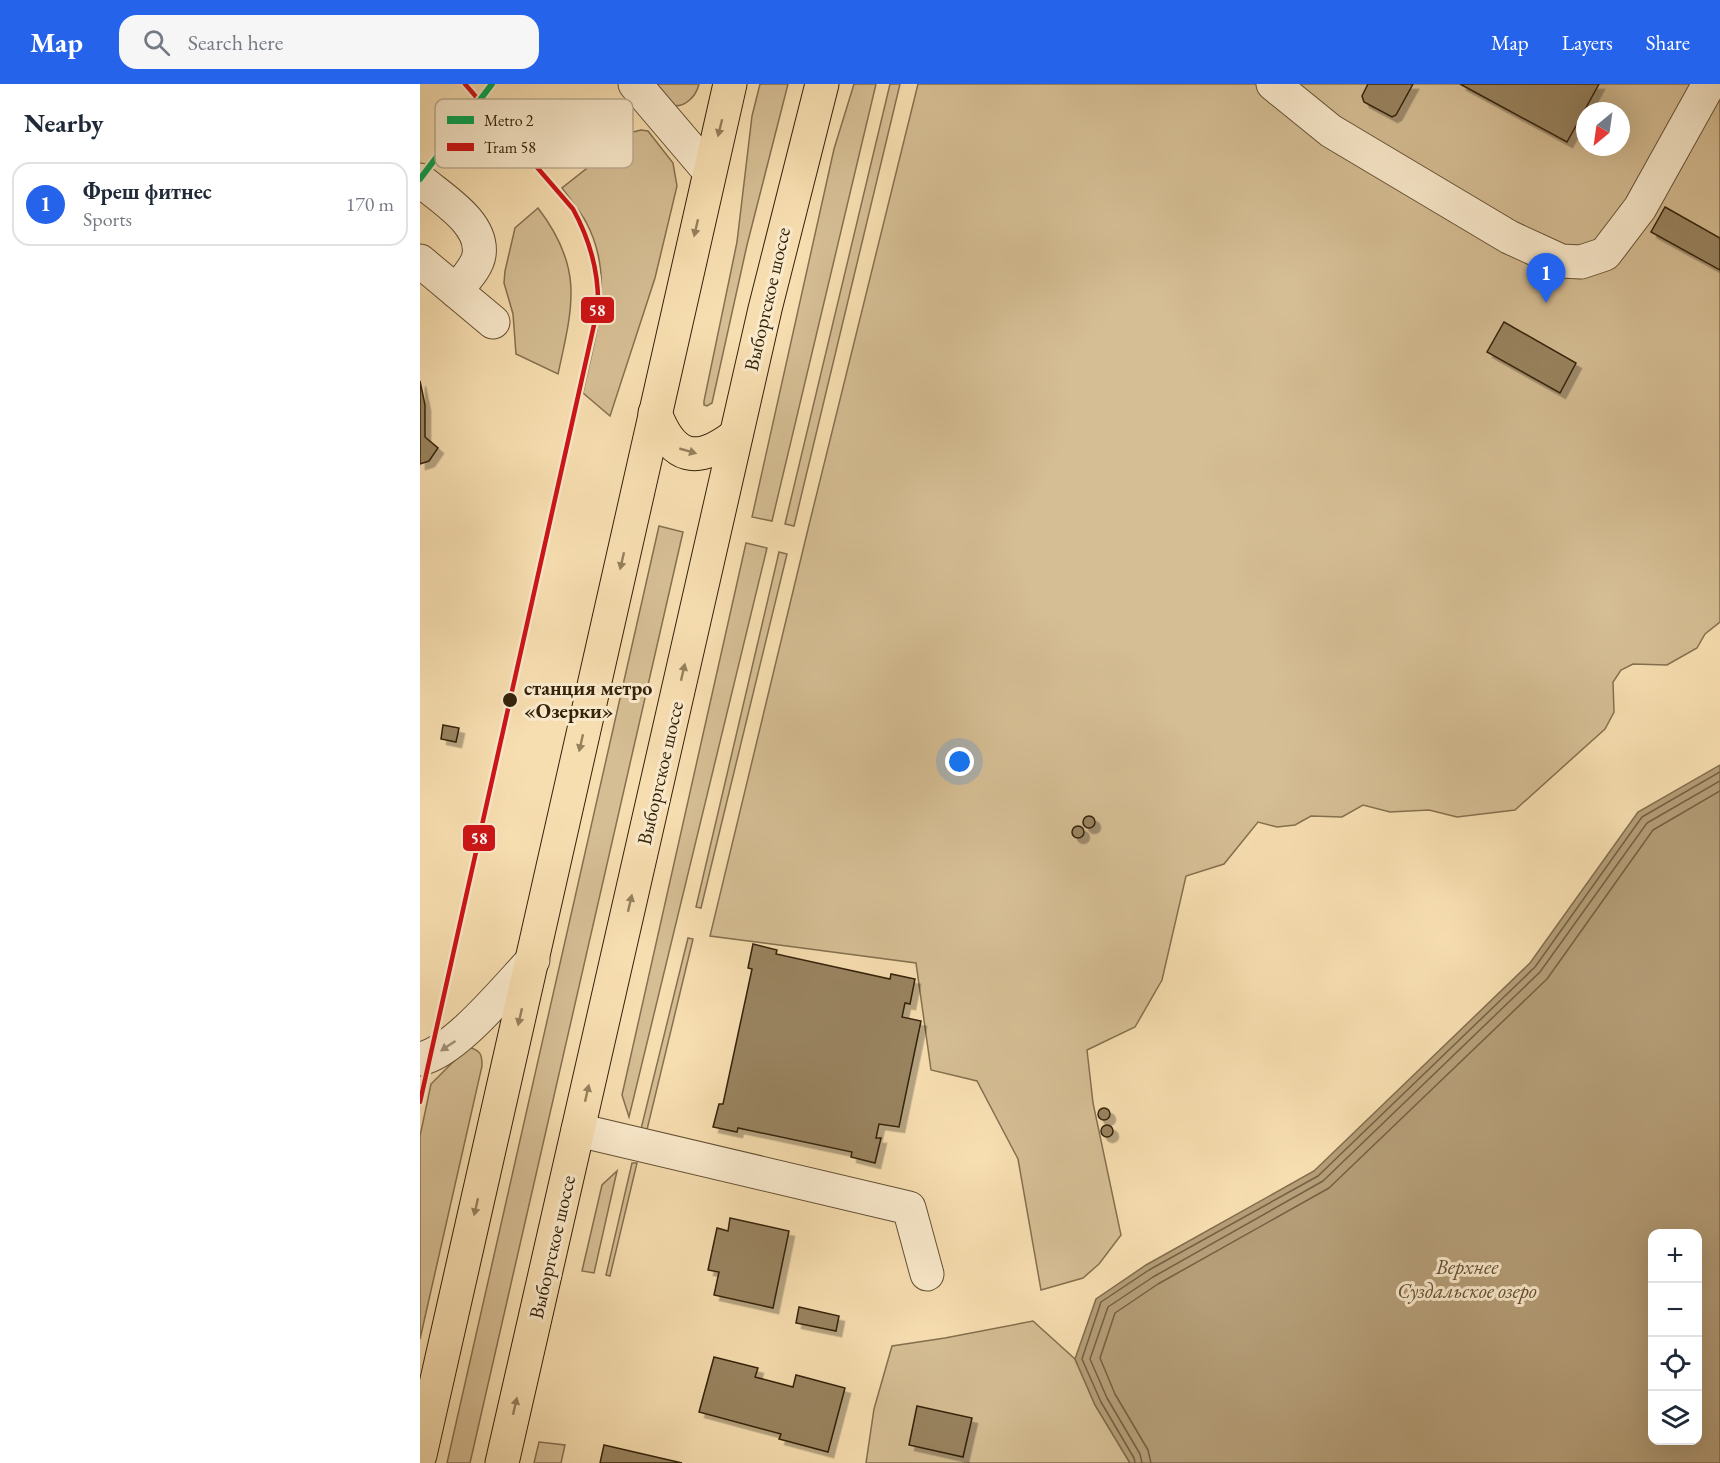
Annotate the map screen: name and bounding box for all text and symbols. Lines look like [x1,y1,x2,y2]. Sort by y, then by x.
search box [119,15,539,69]
text: Map [30,24,83,60]
icon: search [140,26,173,59]
text: Search here [188,28,283,57]
text: Map [1491,29,1529,56]
text: Layers [1562,29,1613,56]
text: Share [1646,29,1690,56]
legend [435,99,633,168]
north arrow [1576,102,1630,156]
text: Nearby [24,106,104,140]
text: Metro 2 [484,110,534,131]
one-way arrow [714,118,724,137]
text: Tram 58 [484,137,536,158]
text: Фреш фитнес [83,177,212,206]
text: 1 [40,191,51,217]
text: 170 m [346,191,394,217]
text: Sports [83,206,132,232]
one-way arrow [691,219,701,238]
street label: Выборгское шоссе [738,225,796,373]
pin: 1 [1526,254,1566,303]
line badge: 58 [580,296,615,324]
text: 58 [589,300,605,321]
one-way arrow [679,447,697,456]
one-way arrow [617,552,626,571]
one-way arrow [678,663,688,681]
place label: станция метро «Озерки» [524,675,652,724]
marker: станция метро «Озерки» [501,691,519,709]
street label: Выборгское шоссе [631,699,689,847]
one-way arrow [575,734,585,752]
your location [945,747,974,776]
line badge: 58 [462,824,496,852]
text: 58 [471,828,487,849]
one-way arrow [626,893,635,912]
one-way arrow [514,1007,524,1026]
one-way arrow [440,1040,456,1052]
one-way arrow [582,1084,592,1102]
street label: Выборгское шоссе [523,1173,581,1321]
one-way arrow [471,1198,481,1216]
map controls [1648,1229,1702,1445]
button: + [1648,1229,1702,1283]
water label: Верхнее Суздальское озеро [1397,1253,1537,1304]
button: − [1648,1283,1702,1337]
button: locate [1648,1337,1702,1391]
button: layers [1648,1391,1702,1445]
one-way arrow [511,1397,521,1415]

